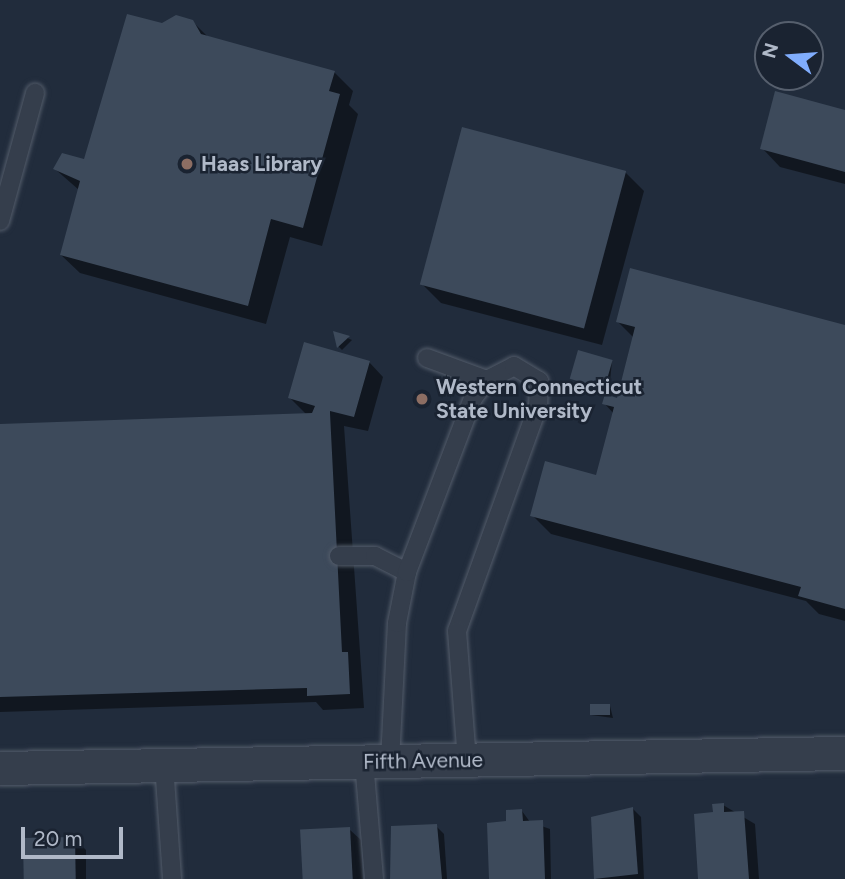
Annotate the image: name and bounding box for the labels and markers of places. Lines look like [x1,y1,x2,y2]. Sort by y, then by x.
place label: Haas Library [201,151,322,177]
marker: Haas Library [179,156,195,172]
place label: Western Connecticut State University [436,374,642,424]
marker: Western Connecticut State University [414,391,430,407]

